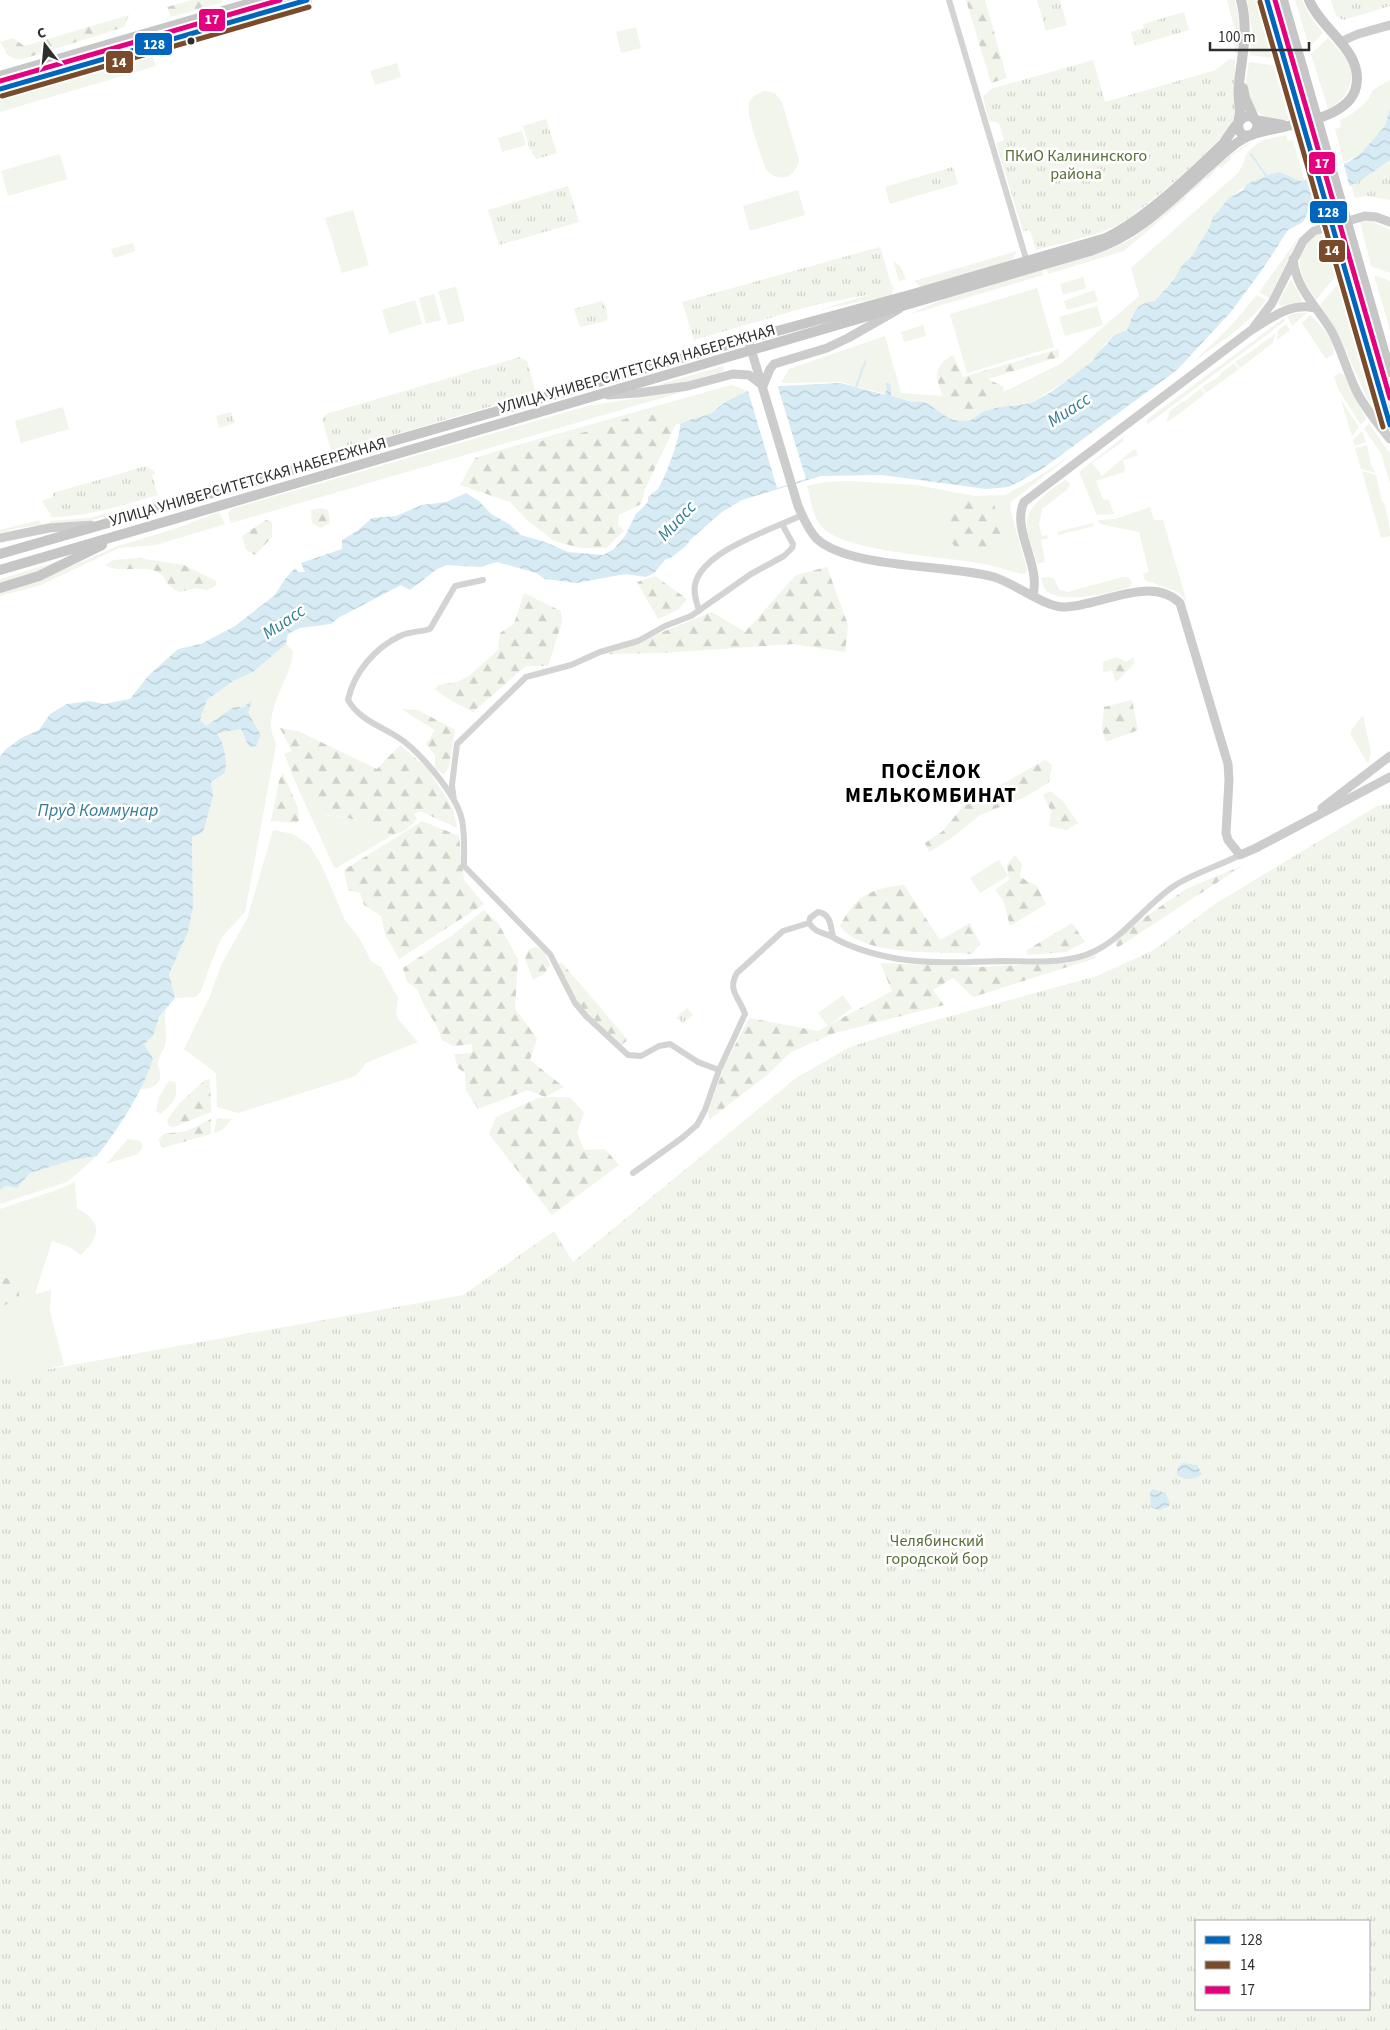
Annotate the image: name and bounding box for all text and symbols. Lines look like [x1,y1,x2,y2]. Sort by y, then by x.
line badge: 17 [198,8,226,32]
text: 17 [205,10,219,30]
north arrow [20,20,70,70]
scale bar [1210,20,1309,52]
text: С [35,23,48,44]
text: 100 m [1218,27,1256,48]
line badge: 128 [134,32,173,56]
text: 128 [143,35,165,55]
unlabelled marker [186,36,196,46]
line badge: 14 [105,50,134,74]
text: 14 [112,53,127,73]
park label: ПКиО Калининского района [1005,145,1147,185]
line badge: 17 [1308,151,1336,175]
text: 17 [1315,154,1329,174]
line badge: 128 [1309,200,1348,224]
text: 128 [1317,203,1339,223]
line badge: 14 [1318,239,1346,263]
text: 14 [1325,241,1340,261]
street label: УЛИЦА УНИВЕРСИТЕТСКАЯ НАБЕРЕЖНАЯ [496,319,778,419]
water label: Миасс [1042,387,1096,433]
street label: УЛИЦА УНИВЕРСИТЕТСКАЯ НАБЕРЕЖНАЯ [107,432,389,532]
water label: Миасс [652,495,702,547]
water label: Миасс [257,598,311,646]
district label: ПОСЁЛОК МЕЛЬКОМБИНАТ [845,756,1017,810]
water label: Пруд Коммунар [38,798,158,823]
park label: Челябинский городской бор [886,1530,988,1570]
legend [1195,1920,1370,2010]
text: 128 [1240,1930,1262,1951]
text: 14 [1240,1955,1255,1976]
text: 17 [1240,1980,1255,2001]

